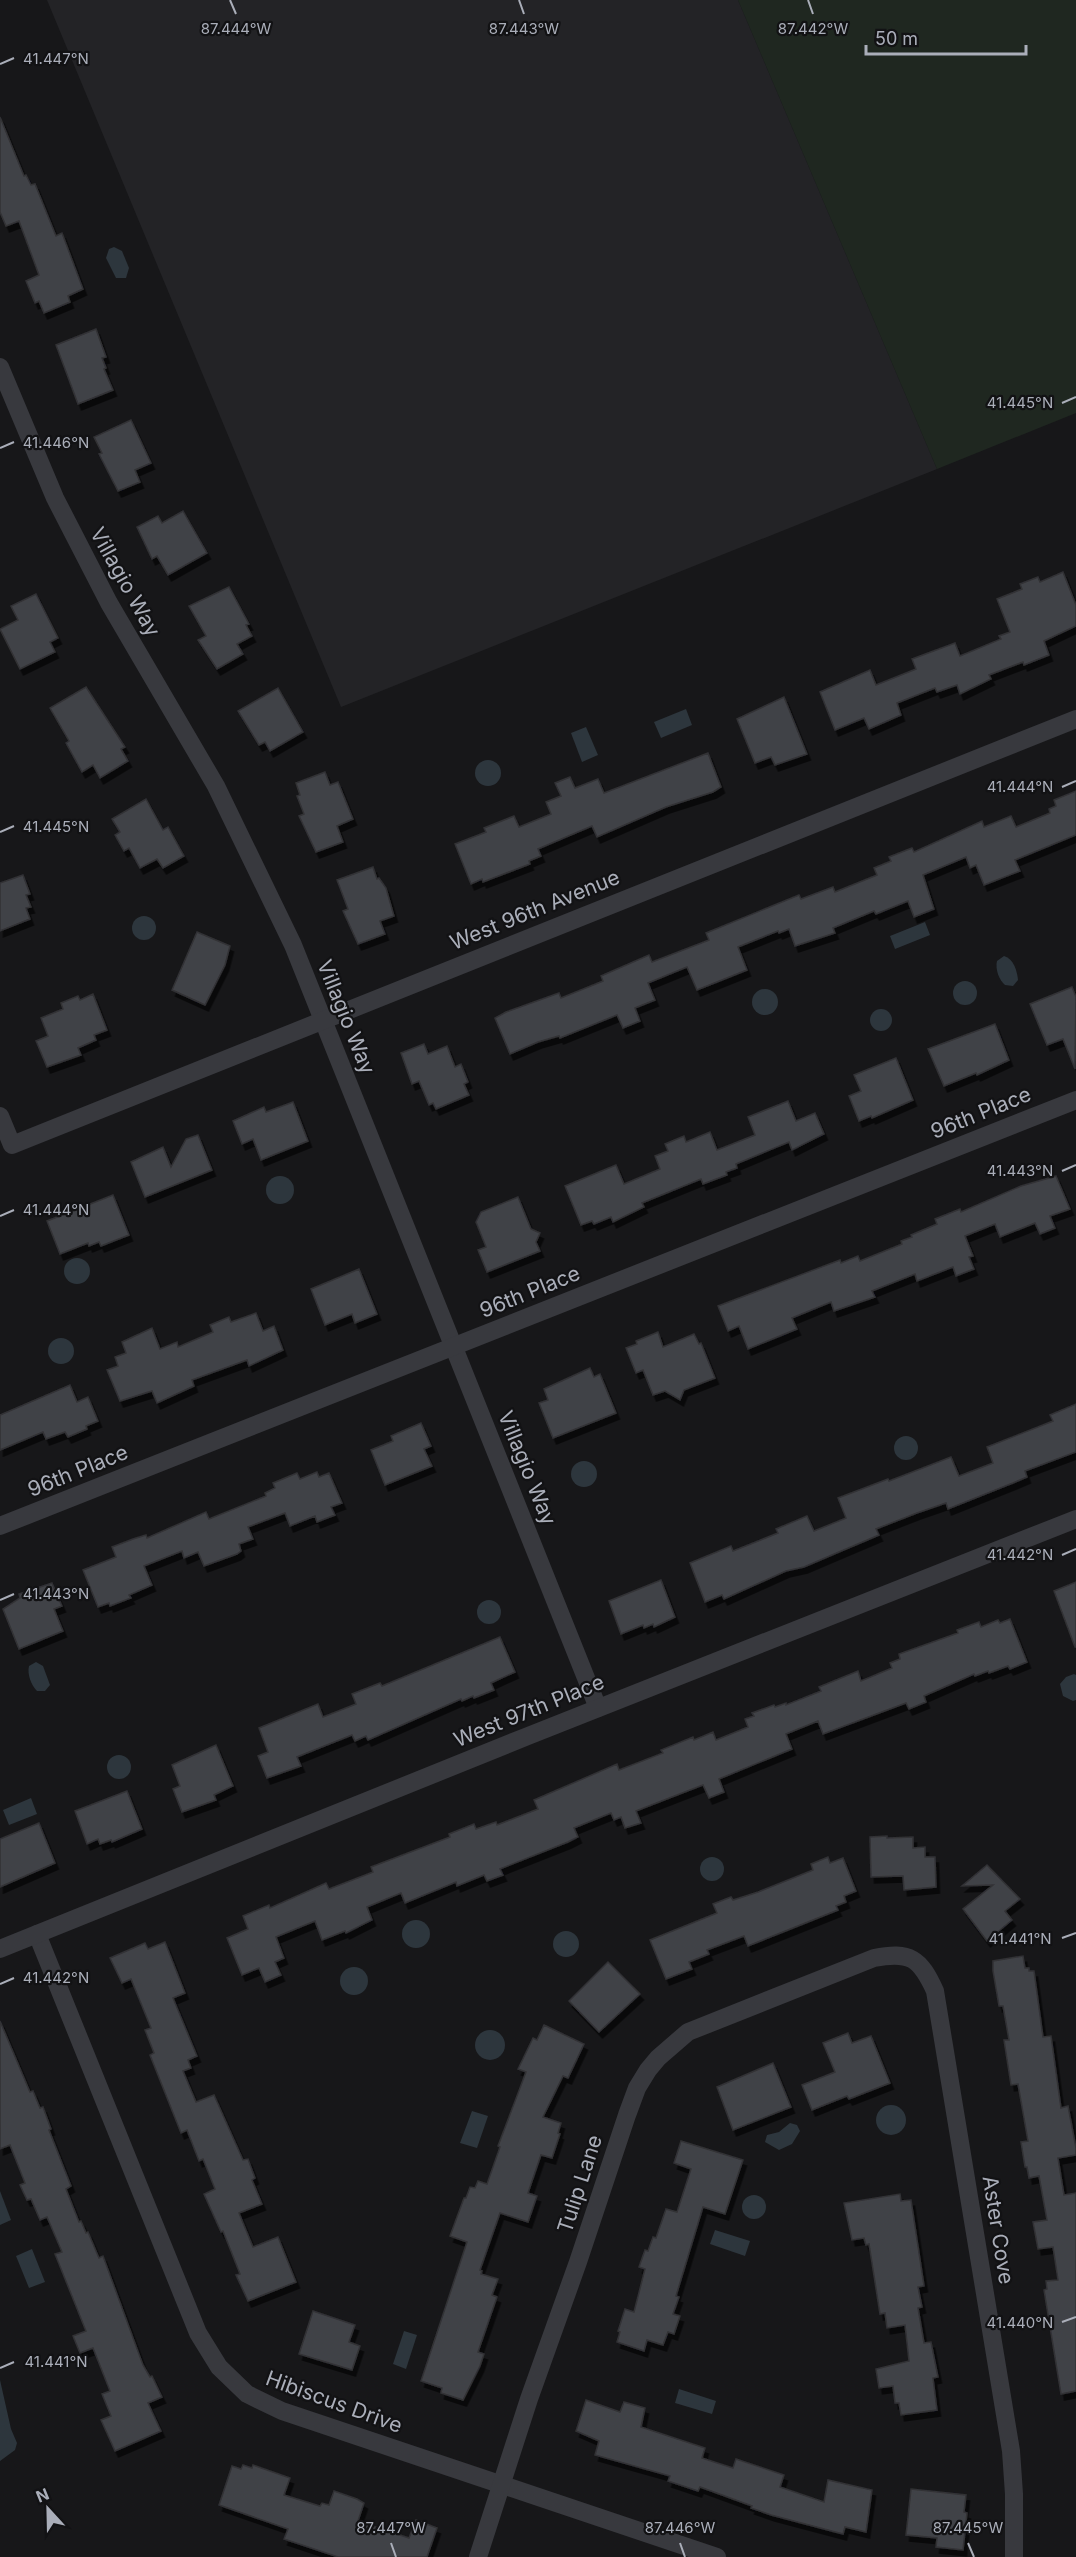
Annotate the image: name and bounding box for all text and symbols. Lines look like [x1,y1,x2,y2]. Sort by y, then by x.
scale bar [866,18,1026,56]
text: 87.444°W [201,19,272,38]
text: 87.443°W [489,19,559,38]
text: 87.442°W [778,19,848,38]
text: 50 m [875,28,918,49]
text: 41.447°N [23,49,89,68]
text: 41.445°N [987,393,1053,412]
text: 41.446°N [23,433,89,452]
street label: Villagio Way [85,523,166,641]
text: 41.444°N [987,777,1053,796]
text: 41.445°N [23,817,89,836]
street label: West 96th Avenue [446,864,623,955]
street label: Villagio Way [312,956,381,1078]
street label: 96th Place [927,1081,1035,1144]
text: 41.443°N [987,1161,1053,1180]
text: 41.444°N [23,1200,89,1219]
street label: 96th Place [476,1260,584,1323]
street label: Villagio Way [493,1407,562,1529]
street label: 96th Place [24,1439,132,1502]
text: 41.442°N [987,1545,1053,1564]
text: 41.443°N [23,1584,89,1603]
street label: West 97th Place [450,1669,608,1752]
text: 41.441°N [988,1929,1052,1948]
text: 41.442°N [23,1968,89,1987]
street label: Tulip Lane [552,2132,607,2236]
street label: Aster Cove [978,2174,1019,2286]
text: 41.440°N [987,2313,1053,2332]
text: 41.441°N [24,2352,88,2371]
street label: Hibiscus Drive [263,2365,406,2438]
north arrow [18,2479,78,2539]
text: N [33,2484,52,2507]
text: 87.447°W [356,2518,426,2537]
text: 87.446°W [645,2518,715,2537]
text: 87.445°W [933,2518,1003,2537]

